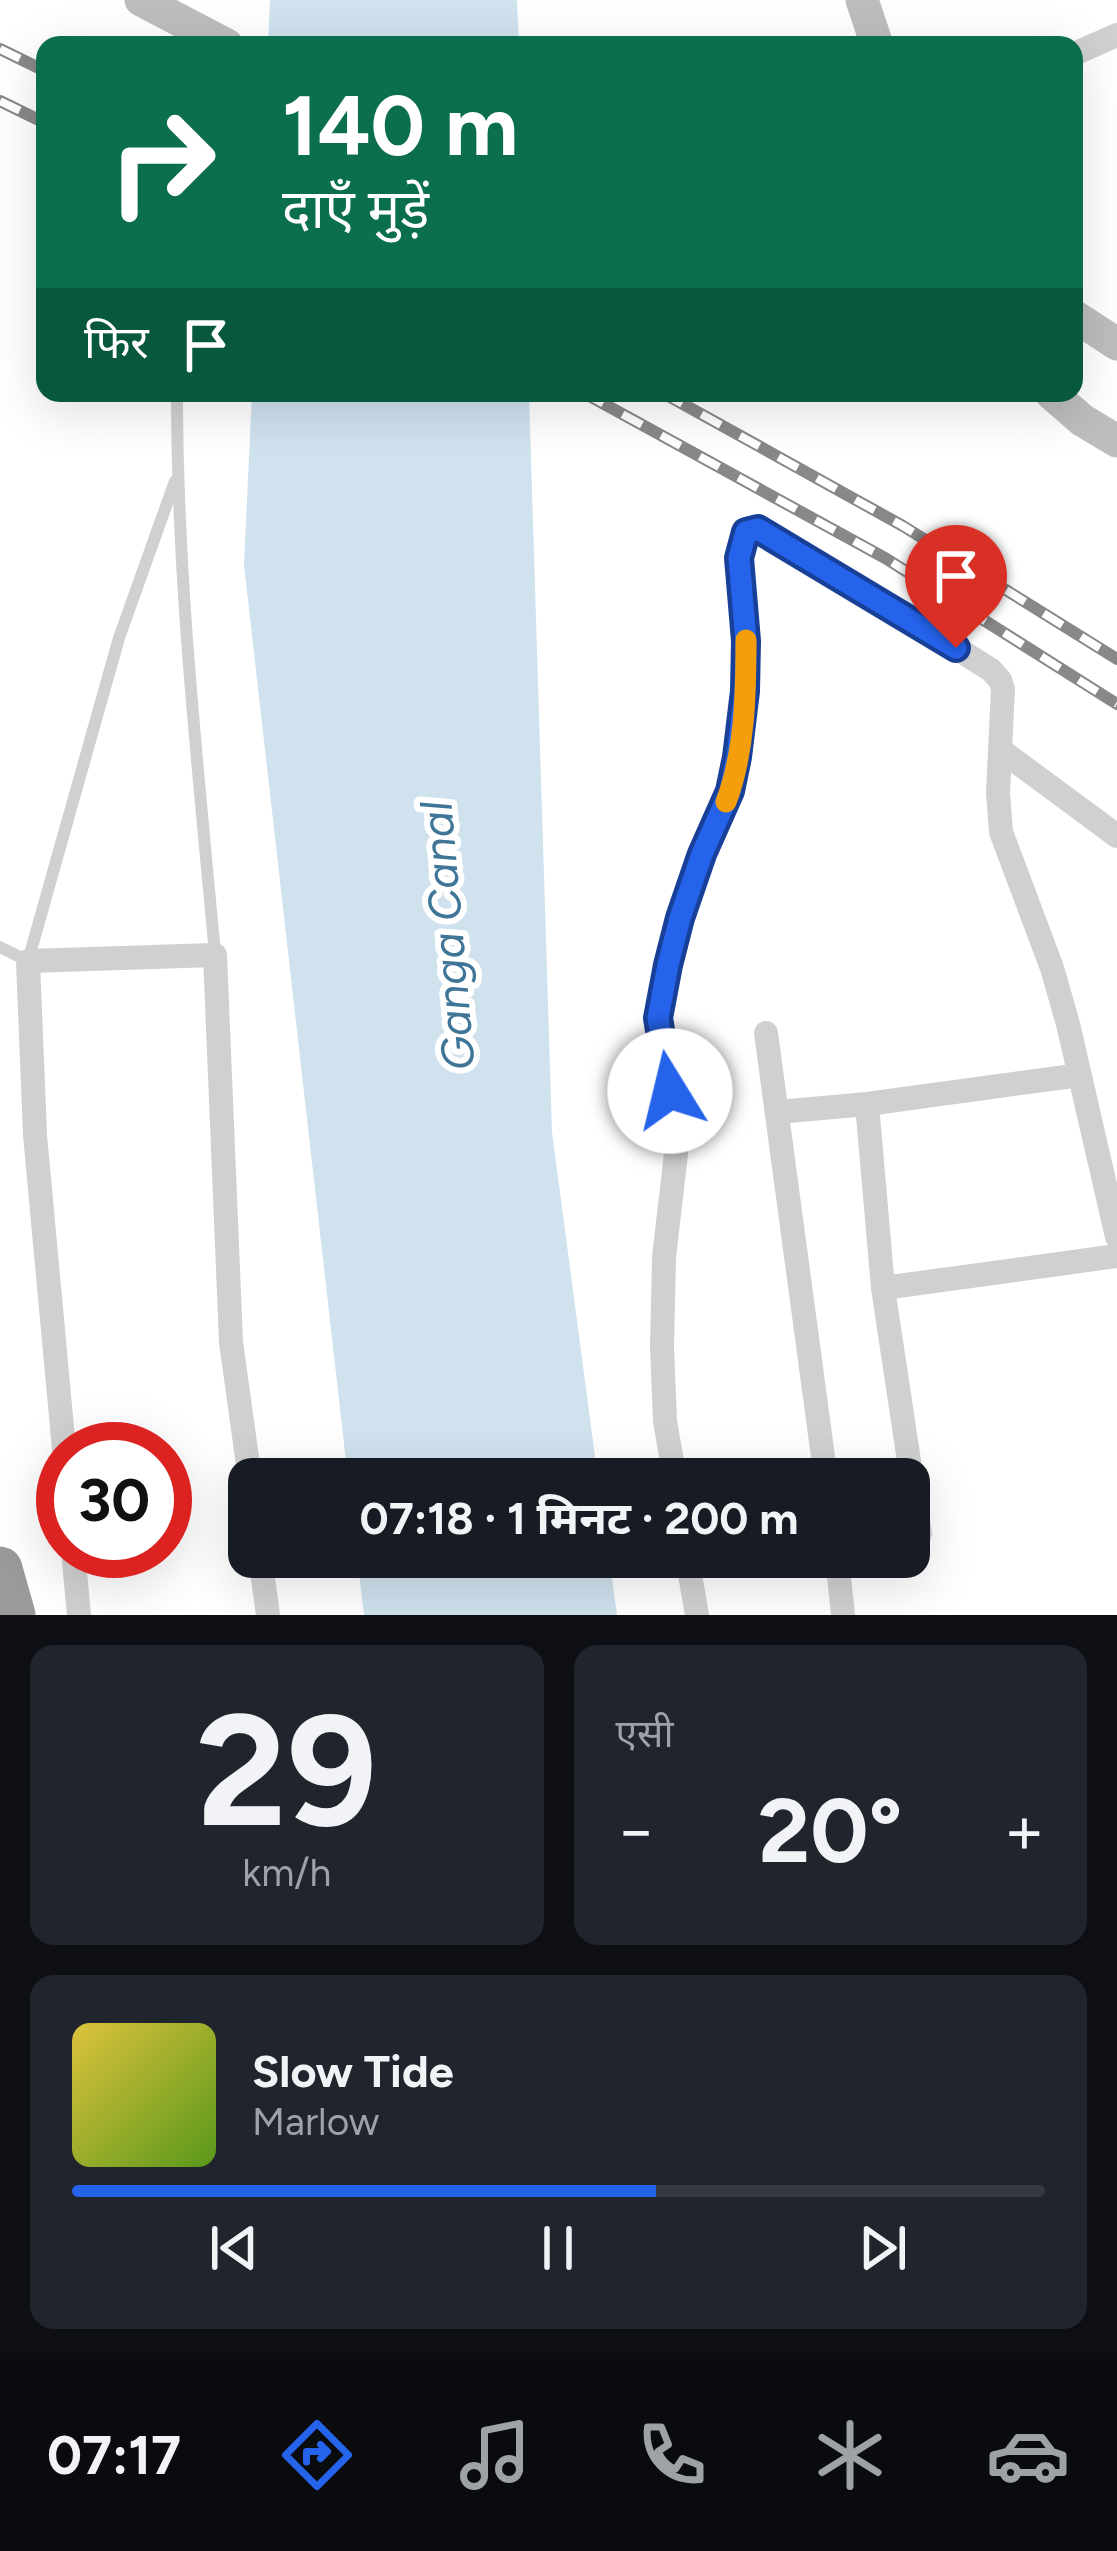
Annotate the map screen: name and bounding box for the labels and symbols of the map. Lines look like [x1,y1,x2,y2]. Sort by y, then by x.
pin [905,525,1007,648]
water label: Ganga Canal [408,798,486,1073]
position arrow [607,1028,733,1154]
speed limit sign: 30 [36,1422,192,1578]

